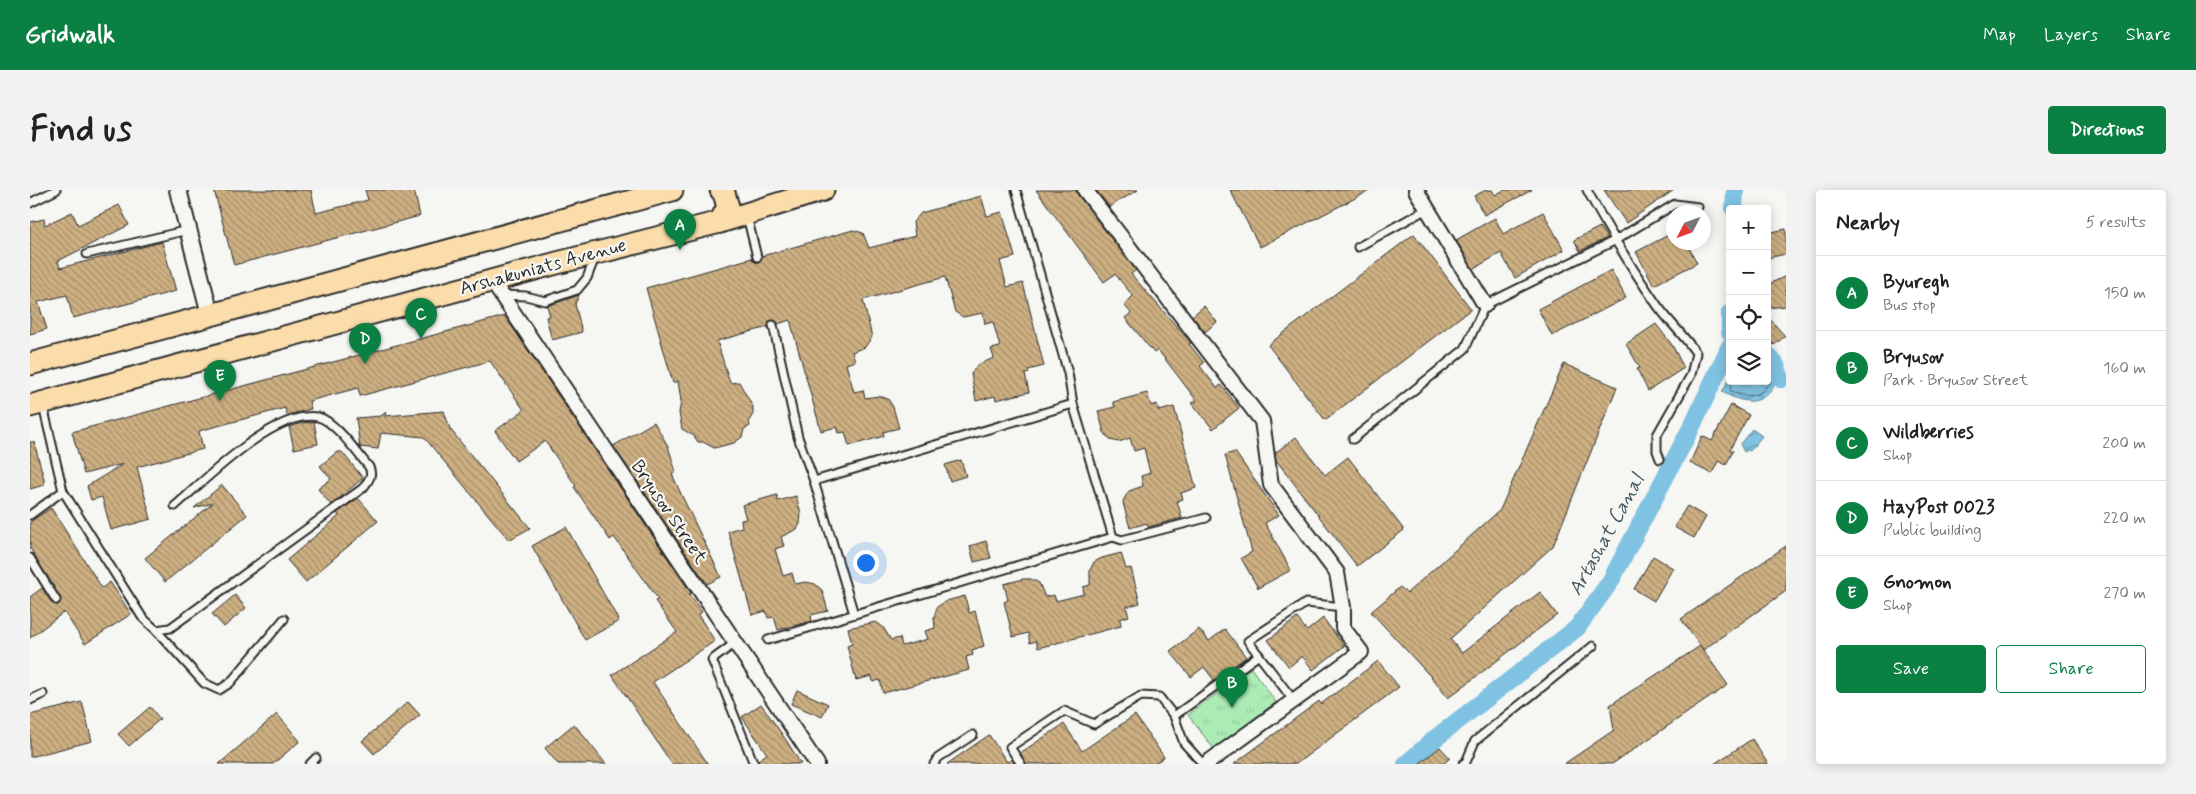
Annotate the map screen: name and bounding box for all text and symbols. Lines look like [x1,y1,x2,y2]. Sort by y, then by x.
text: Gridwalk [25,20,115,51]
text: Map [1983,23,2016,47]
text: Layers [2044,23,2098,47]
text: Share [2126,23,2171,47]
button: Directions [2048,106,2166,154]
text: Find us [30,107,132,153]
north arrow [1666,205,1711,250]
map controls [1726,205,1771,385]
button: + [1726,205,1771,250]
pin: A [664,209,696,250]
text: Nearby [1836,209,1900,237]
text: 5 results [2086,212,2146,233]
street label: Arshakuniats Avenue [457,233,629,301]
button: − [1726,250,1771,295]
text: Byuregh [1883,270,1949,295]
text: A [1847,283,1857,304]
text: 150 m [2104,283,2146,304]
button: locate [1726,295,1771,340]
text: Bus stop [1883,295,1936,316]
pin: C [405,298,437,339]
pin: D [349,323,381,364]
button: layers [1726,340,1771,385]
text: Bryusov [1883,345,1944,370]
text: B [1847,358,1857,379]
text: 160 m [2103,358,2146,379]
pin: E [204,360,236,401]
text: Park · Bryusov Street [1883,370,2028,391]
text: Wildberries [1883,420,1974,445]
text: C [1846,433,1858,454]
text: 200 m [2102,433,2146,454]
text: Shop [1883,445,1912,466]
street label: Bryusov Street [625,455,713,569]
water label: Artashat Canal [1562,468,1652,601]
text: HayPost 0023 [1883,495,1995,520]
text: D [1846,508,1858,529]
text: 220 m [2103,508,2146,529]
text: Public building [1883,520,1982,541]
your location [853,550,879,576]
text: Gnomon [1883,570,1952,595]
text: E [1847,583,1857,604]
text: 270 m [2103,583,2146,604]
text: Shop [1883,595,1912,616]
button: Save [1836,645,1986,693]
button: Share [1996,645,2146,693]
pin: B [1216,667,1248,708]

